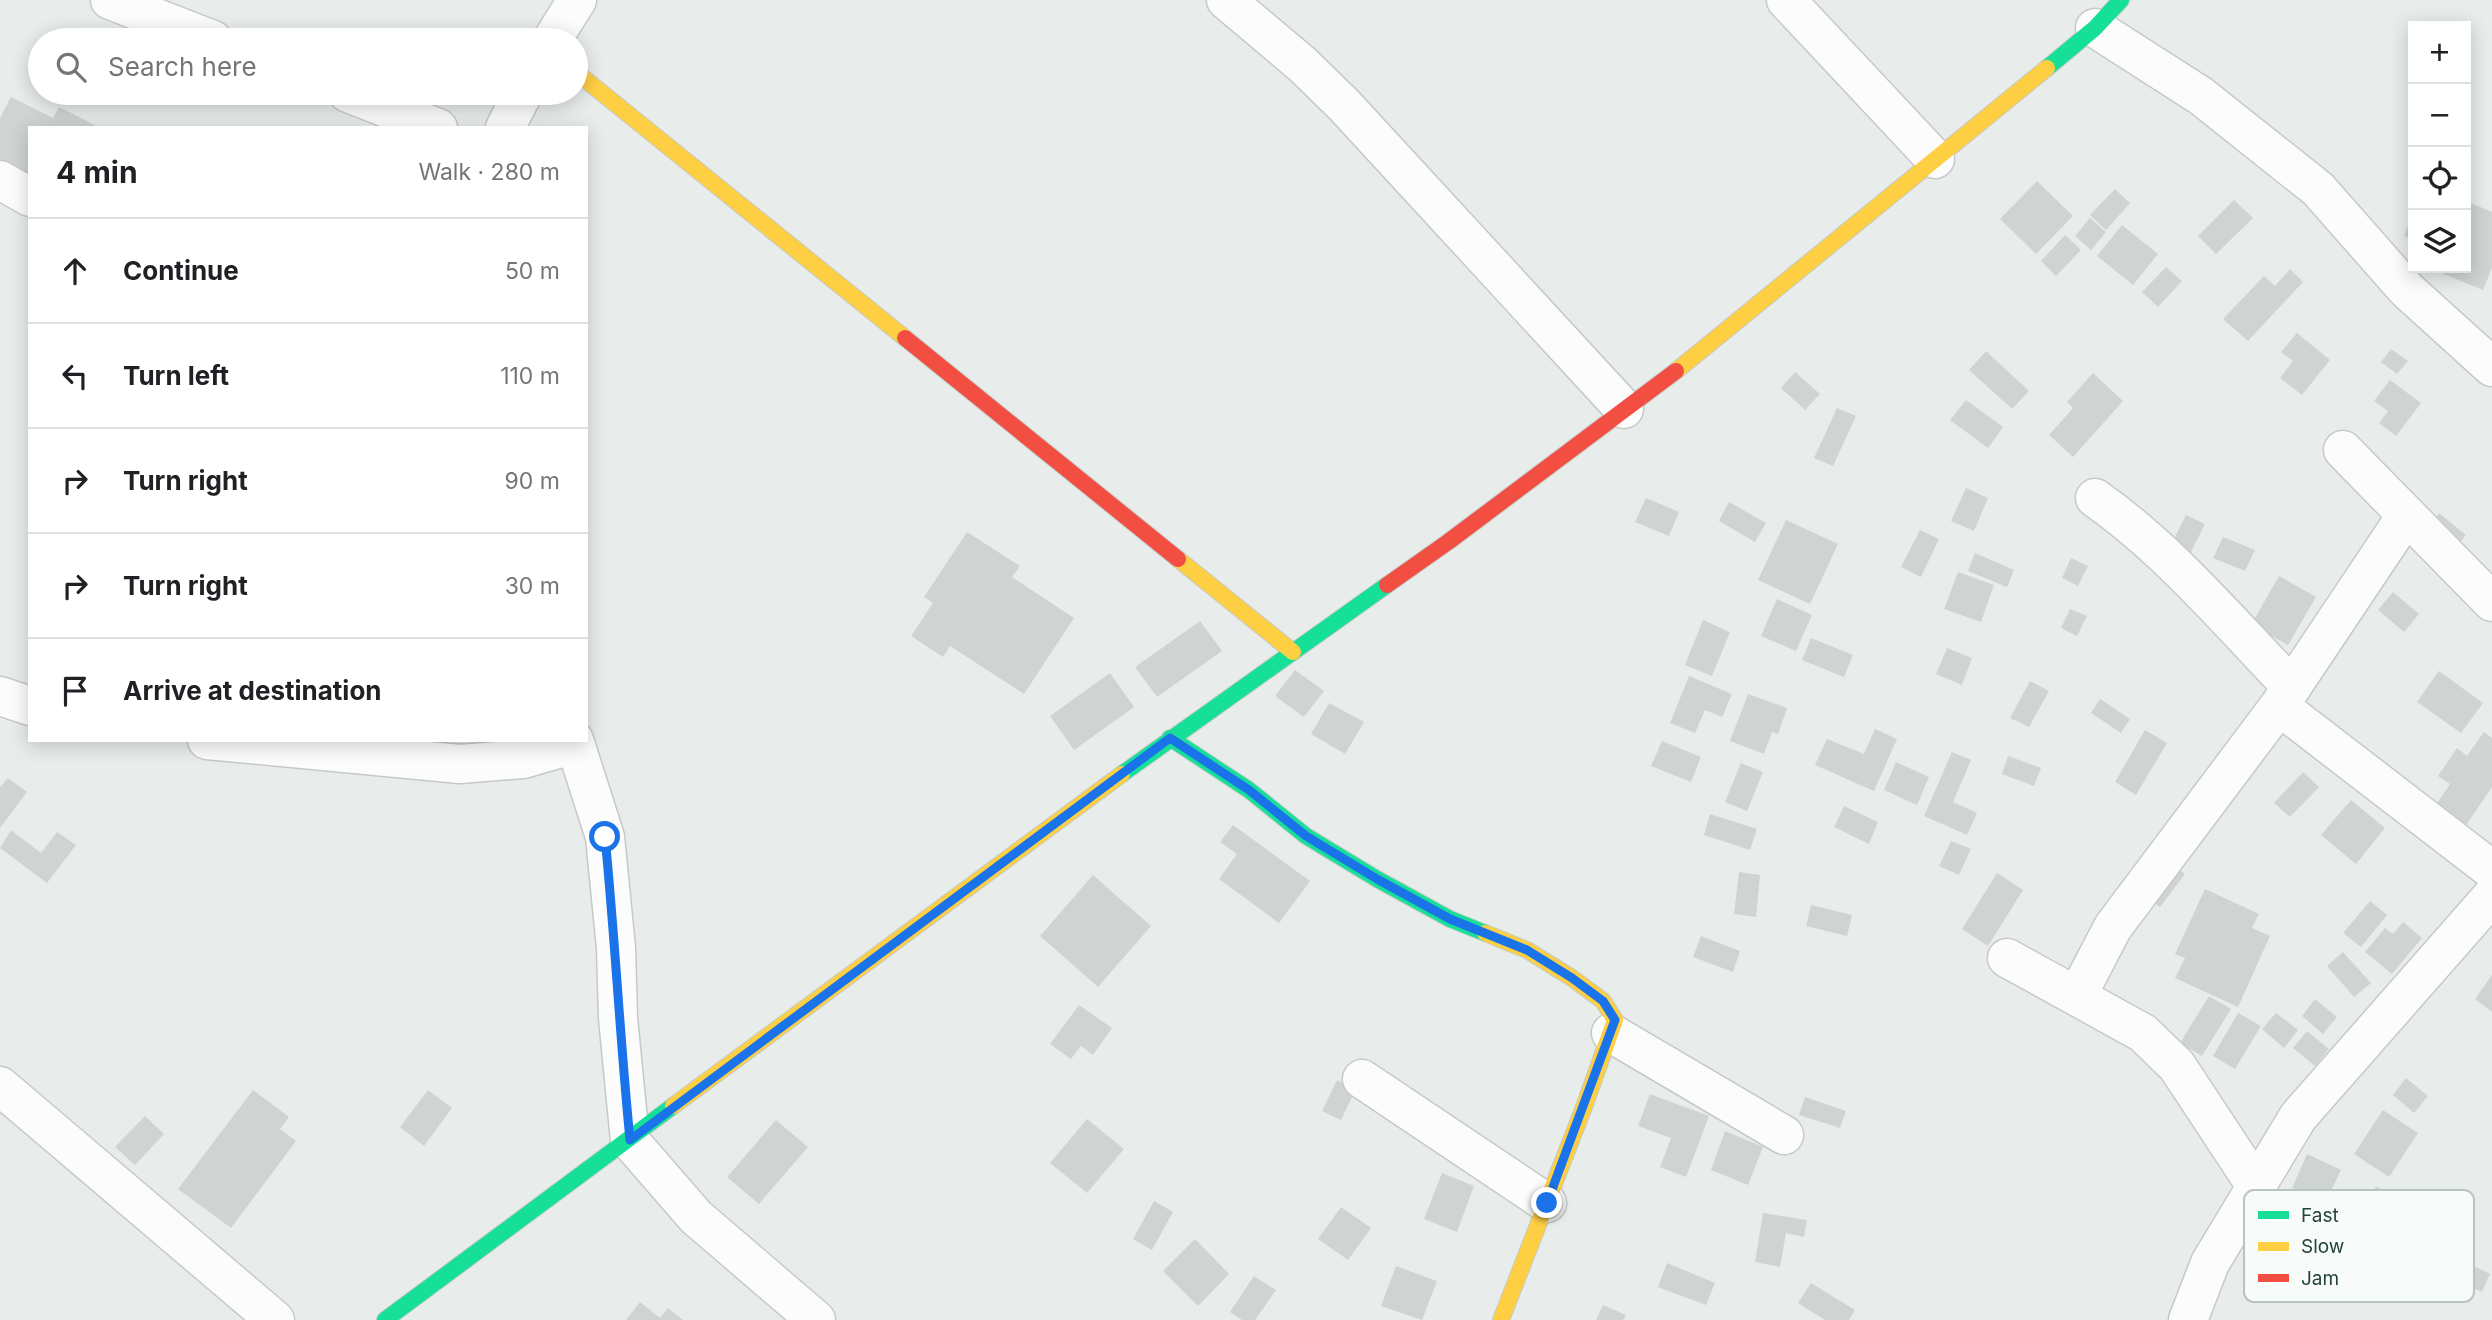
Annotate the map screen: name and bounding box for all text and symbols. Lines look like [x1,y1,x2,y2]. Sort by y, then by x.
map controls [2408,21,2471,273]
button: + [2408,21,2471,84]
search box [28,28,588,105]
icon: search [52,48,90,86]
text: Search here [108,51,257,82]
button: − [2408,84,2471,147]
button: locate [2408,147,2471,210]
text: 4 min [56,154,138,190]
text: Walk · 280 m [418,158,560,186]
button: layers [2408,210,2471,273]
icon: ahead [56,252,94,290]
text: Continue [123,255,239,286]
text: 50 m [505,257,560,285]
icon: left [56,357,94,395]
text: Turn left [123,360,229,391]
text: 110 m [500,362,560,390]
icon: right [56,462,94,500]
text: Turn right [123,465,248,496]
text: 90 m [505,467,560,495]
icon: right [56,567,94,605]
text: Turn right [123,570,248,601]
text: 30 m [505,572,560,600]
icon: arrive [56,672,94,710]
text: Arrive at destination [123,675,382,706]
route start [589,821,620,852]
route end [1531,1187,1562,1218]
legend [2244,1190,2474,1302]
text: Fast [2301,1204,2339,1227]
text: Slow [2301,1235,2344,1258]
text: Jam [2301,1267,2339,1290]

